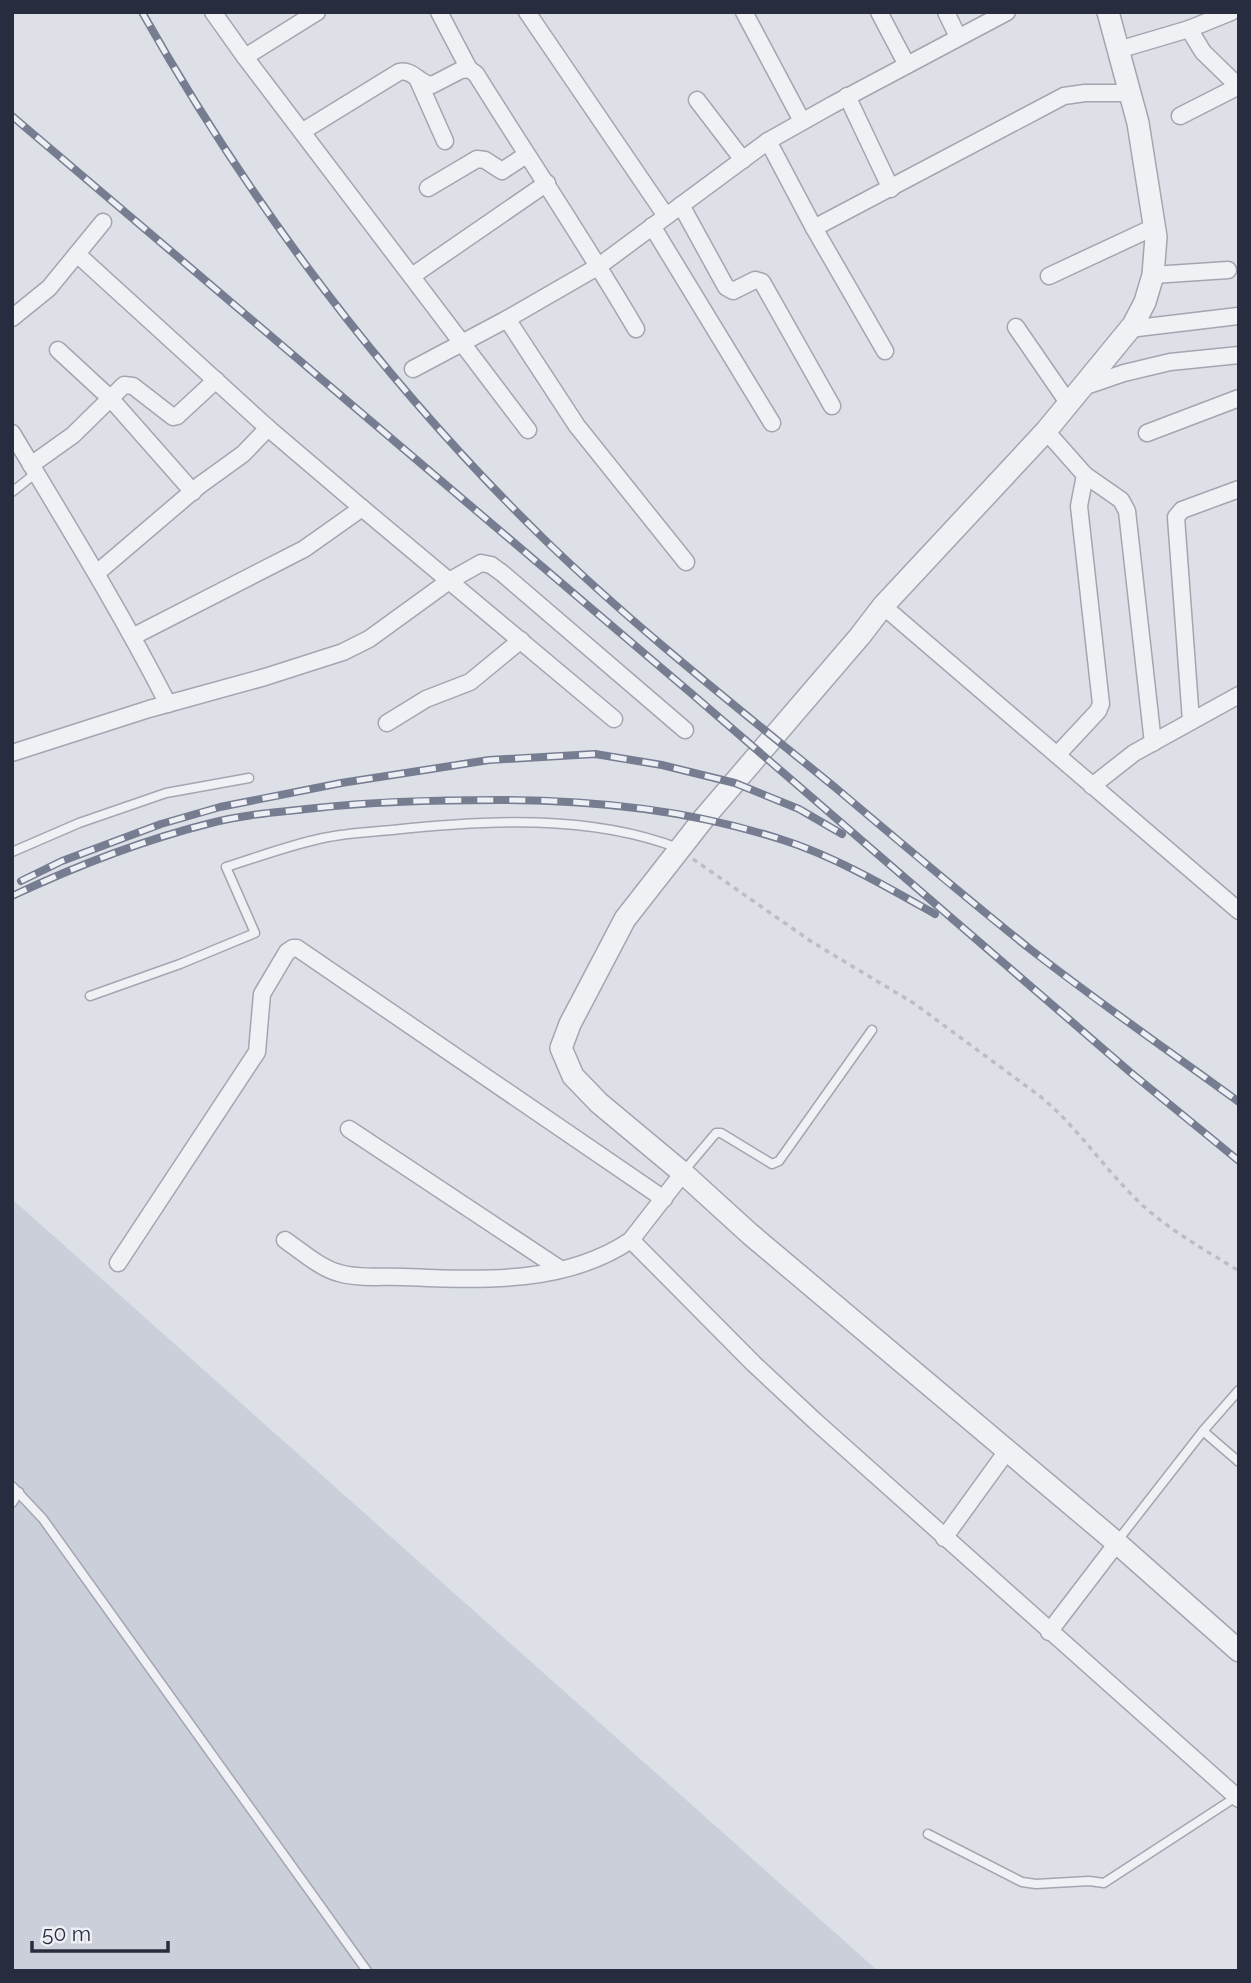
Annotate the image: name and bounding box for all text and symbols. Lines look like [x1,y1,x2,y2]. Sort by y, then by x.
scale bar [32,1910,168,1954]
text: 50 m [42,1921,91,1946]

